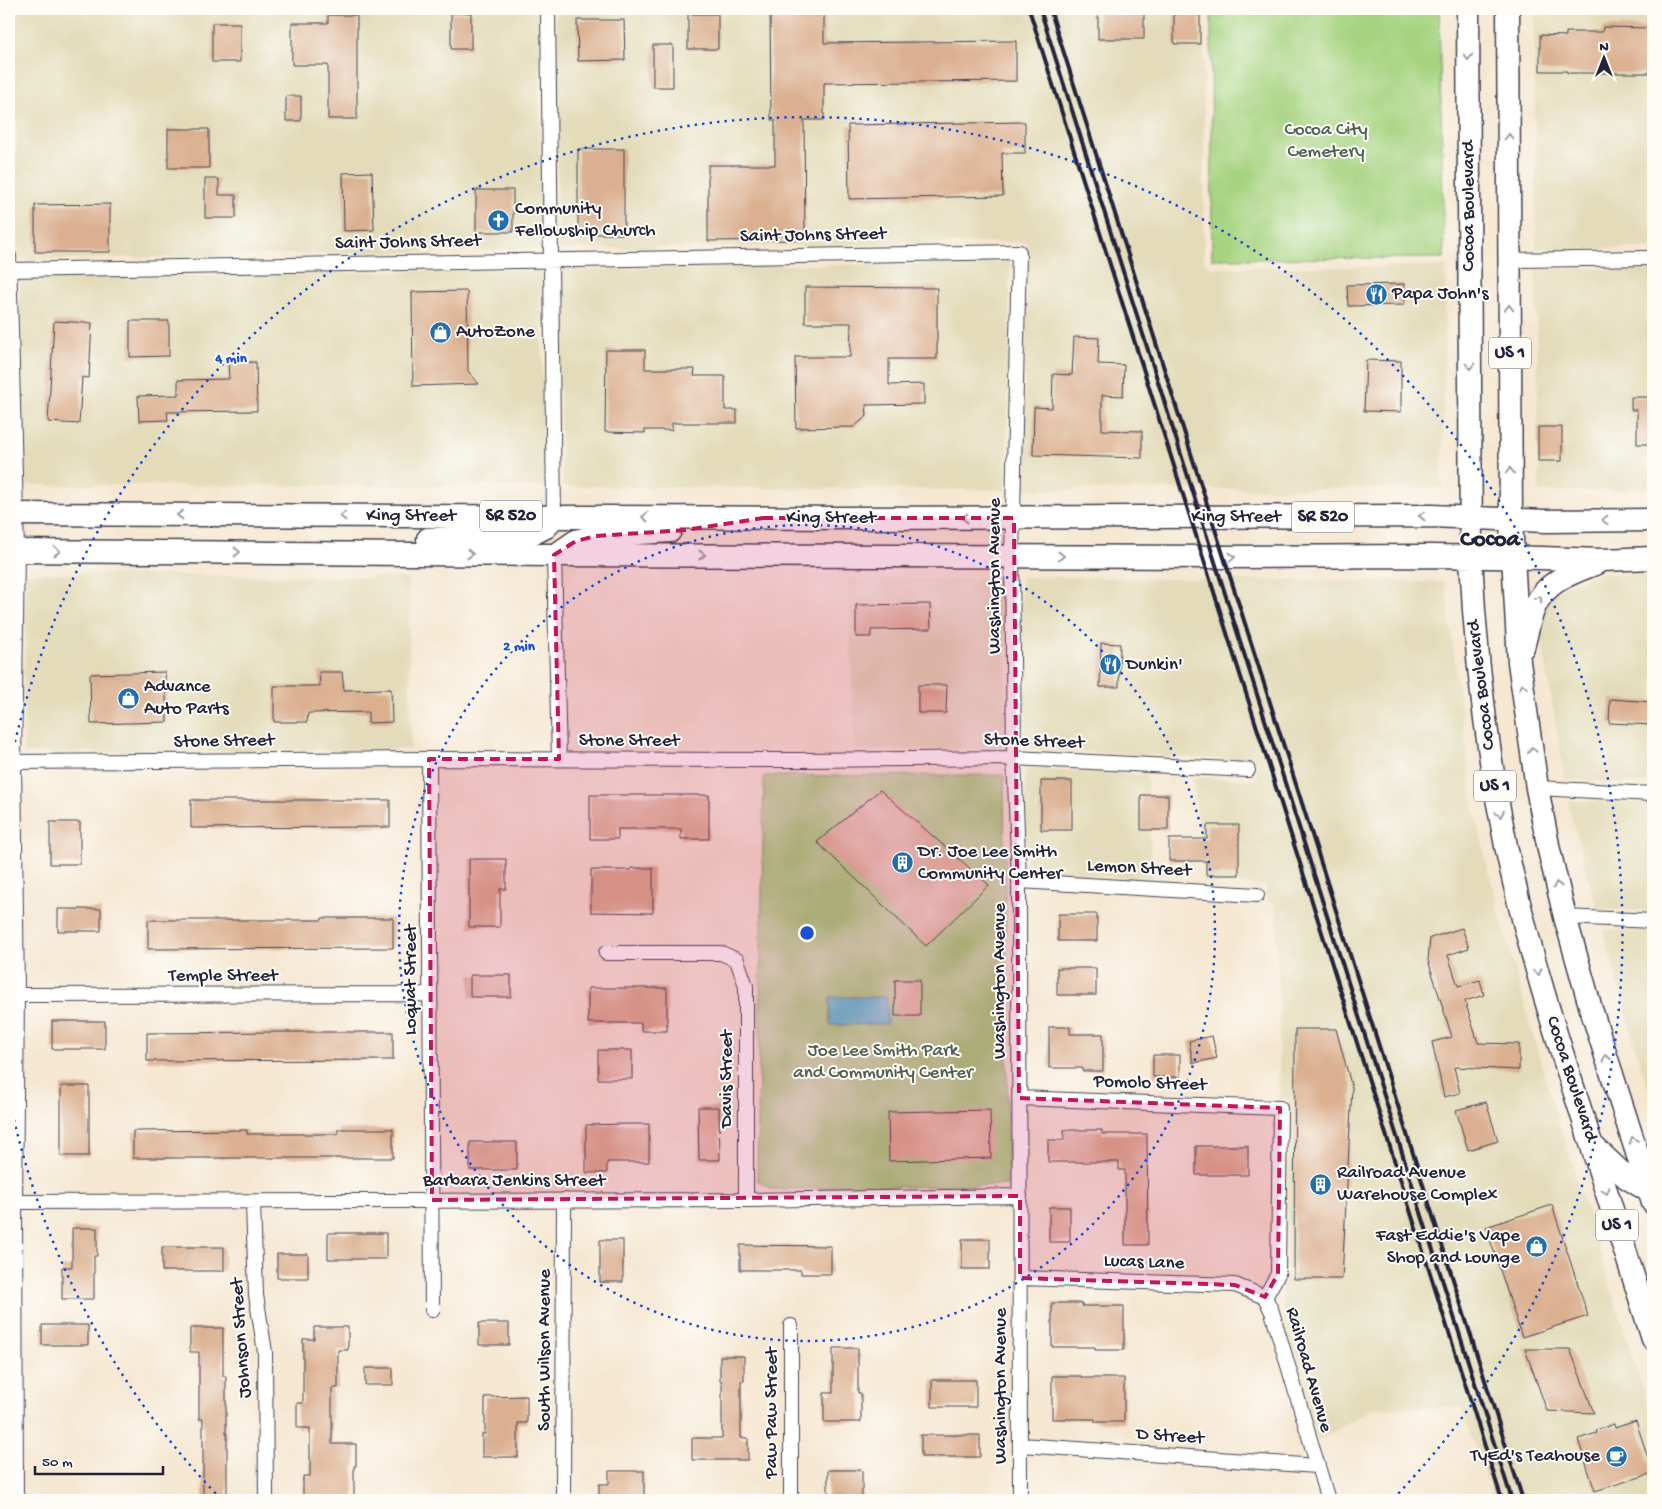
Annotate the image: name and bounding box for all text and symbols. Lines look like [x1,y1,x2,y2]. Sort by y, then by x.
north arrow [1580,32,1630,82]
text: N [1599,39,1609,56]
one-way arrow [1463,54,1473,62]
park label: Cocoa City Cemetery [1284,119,1368,164]
one-way arrow [1504,132,1514,140]
street label: Cocoa Boulevard [1458,139,1481,271]
place label: Community Fellowship Church [514,198,655,243]
church icon: Community Fellowship Church [487,208,511,232]
street label: Saint Johns Street [740,223,888,249]
street label: Saint Johns Street [335,230,483,256]
restaurant icon: Papa John's [1364,282,1388,306]
place label: Papa John's [1391,283,1489,306]
one-way arrow [1504,304,1514,312]
shop icon: AutoZone [428,320,452,344]
place label: AutoZone [456,321,535,344]
road number: US 1 [1489,338,1531,368]
text: 4 min [214,350,248,368]
one-way arrow [1465,362,1475,370]
one-way arrow [1505,467,1515,474]
street label: Washington Avenue [984,498,1007,654]
road number: SR 520 [480,501,542,532]
road number: SR 520 [1292,502,1354,532]
street label: King Street [366,505,458,528]
street label: King Street [1191,506,1283,529]
street label: King Street [786,507,878,530]
one-way arrow [176,510,184,520]
one-way arrow [338,511,346,521]
one-way arrow [1418,511,1426,521]
one-way arrow [641,512,648,522]
one-way arrow [961,513,968,523]
one-way arrow [1600,515,1608,526]
district label: Cocoa [1460,526,1521,555]
one-way arrow [54,546,62,556]
one-way arrow [234,547,242,557]
one-way arrow [466,549,474,559]
one-way arrow [699,550,707,560]
one-way arrow [1058,551,1065,561]
one-way arrow [1228,552,1236,562]
one-way arrow [1533,596,1542,605]
street label: Cocoa Boulevard [1462,617,1501,751]
text: 2 min [503,638,536,656]
restaurant icon: Dunkin' [1098,653,1122,677]
place label: Dunkin' [1124,654,1183,677]
place label: Advance Auto Parts [144,676,230,721]
one-way arrow [1518,683,1529,691]
shop icon: Advance Auto Parts [116,686,140,710]
street label: Stone Street [983,729,1087,755]
street label: Stone Street [174,730,277,754]
street label: Stone Street [579,730,681,753]
one-way arrow [1527,745,1537,754]
road number: US 1 [1474,770,1516,801]
one-way arrow [1494,809,1505,818]
place label: Dr. Joe Lee Smith Community Center [916,841,1064,886]
building icon: Dr. Joe Lee Smith Community Center [890,851,914,875]
street label: Lemon Street [1086,855,1194,883]
one-way arrow [1552,880,1563,889]
street label: Washington Avenue [989,903,1012,1059]
street label: Loquat Street [400,922,423,1035]
centre of rings [798,924,816,942]
street label: Temple Street [167,965,280,988]
one-way arrow [1532,967,1542,975]
street label: Cocoa Boulevard [1540,1013,1603,1147]
street label: Davis Street [716,1028,739,1130]
park label: Joe Lee Smith Park and Community Center [793,1040,975,1085]
one-way arrow [1602,1054,1612,1062]
street label: Pomolo Street [1092,1071,1209,1098]
one-way arrow [1628,1137,1638,1145]
place label: Railroad Avenue Warehouse Complex [1337,1162,1498,1207]
street label: Barbara Jenkins Street [422,1170,607,1193]
building icon: Railroad Avenue Warehouse Complex [1309,1172,1333,1196]
one-way arrow [1601,1186,1611,1195]
road number: US 1 [1596,1210,1638,1240]
place label: Fast Eddie's Vape Shop and Lounge [1375,1225,1520,1270]
shop icon: Fast Eddie's Vape Shop and Lounge [1524,1235,1548,1259]
street label: Lucas Lane [1103,1250,1185,1276]
street label: South Wilson Avenue [534,1269,557,1431]
street label: Johnson Street [226,1275,258,1399]
street label: Railroad Avenue [1279,1305,1337,1435]
street label: Washington Avenue [990,1308,1013,1464]
street label: Paw Paw Street [761,1345,784,1480]
street label: D Street [1134,1423,1207,1451]
scale bar [35,1444,162,1476]
cafe icon: TyEd's Teahouse [1604,1444,1628,1468]
place label: TyEd's Teahouse [1470,1445,1600,1468]
text: 50 m [42,1454,73,1472]

